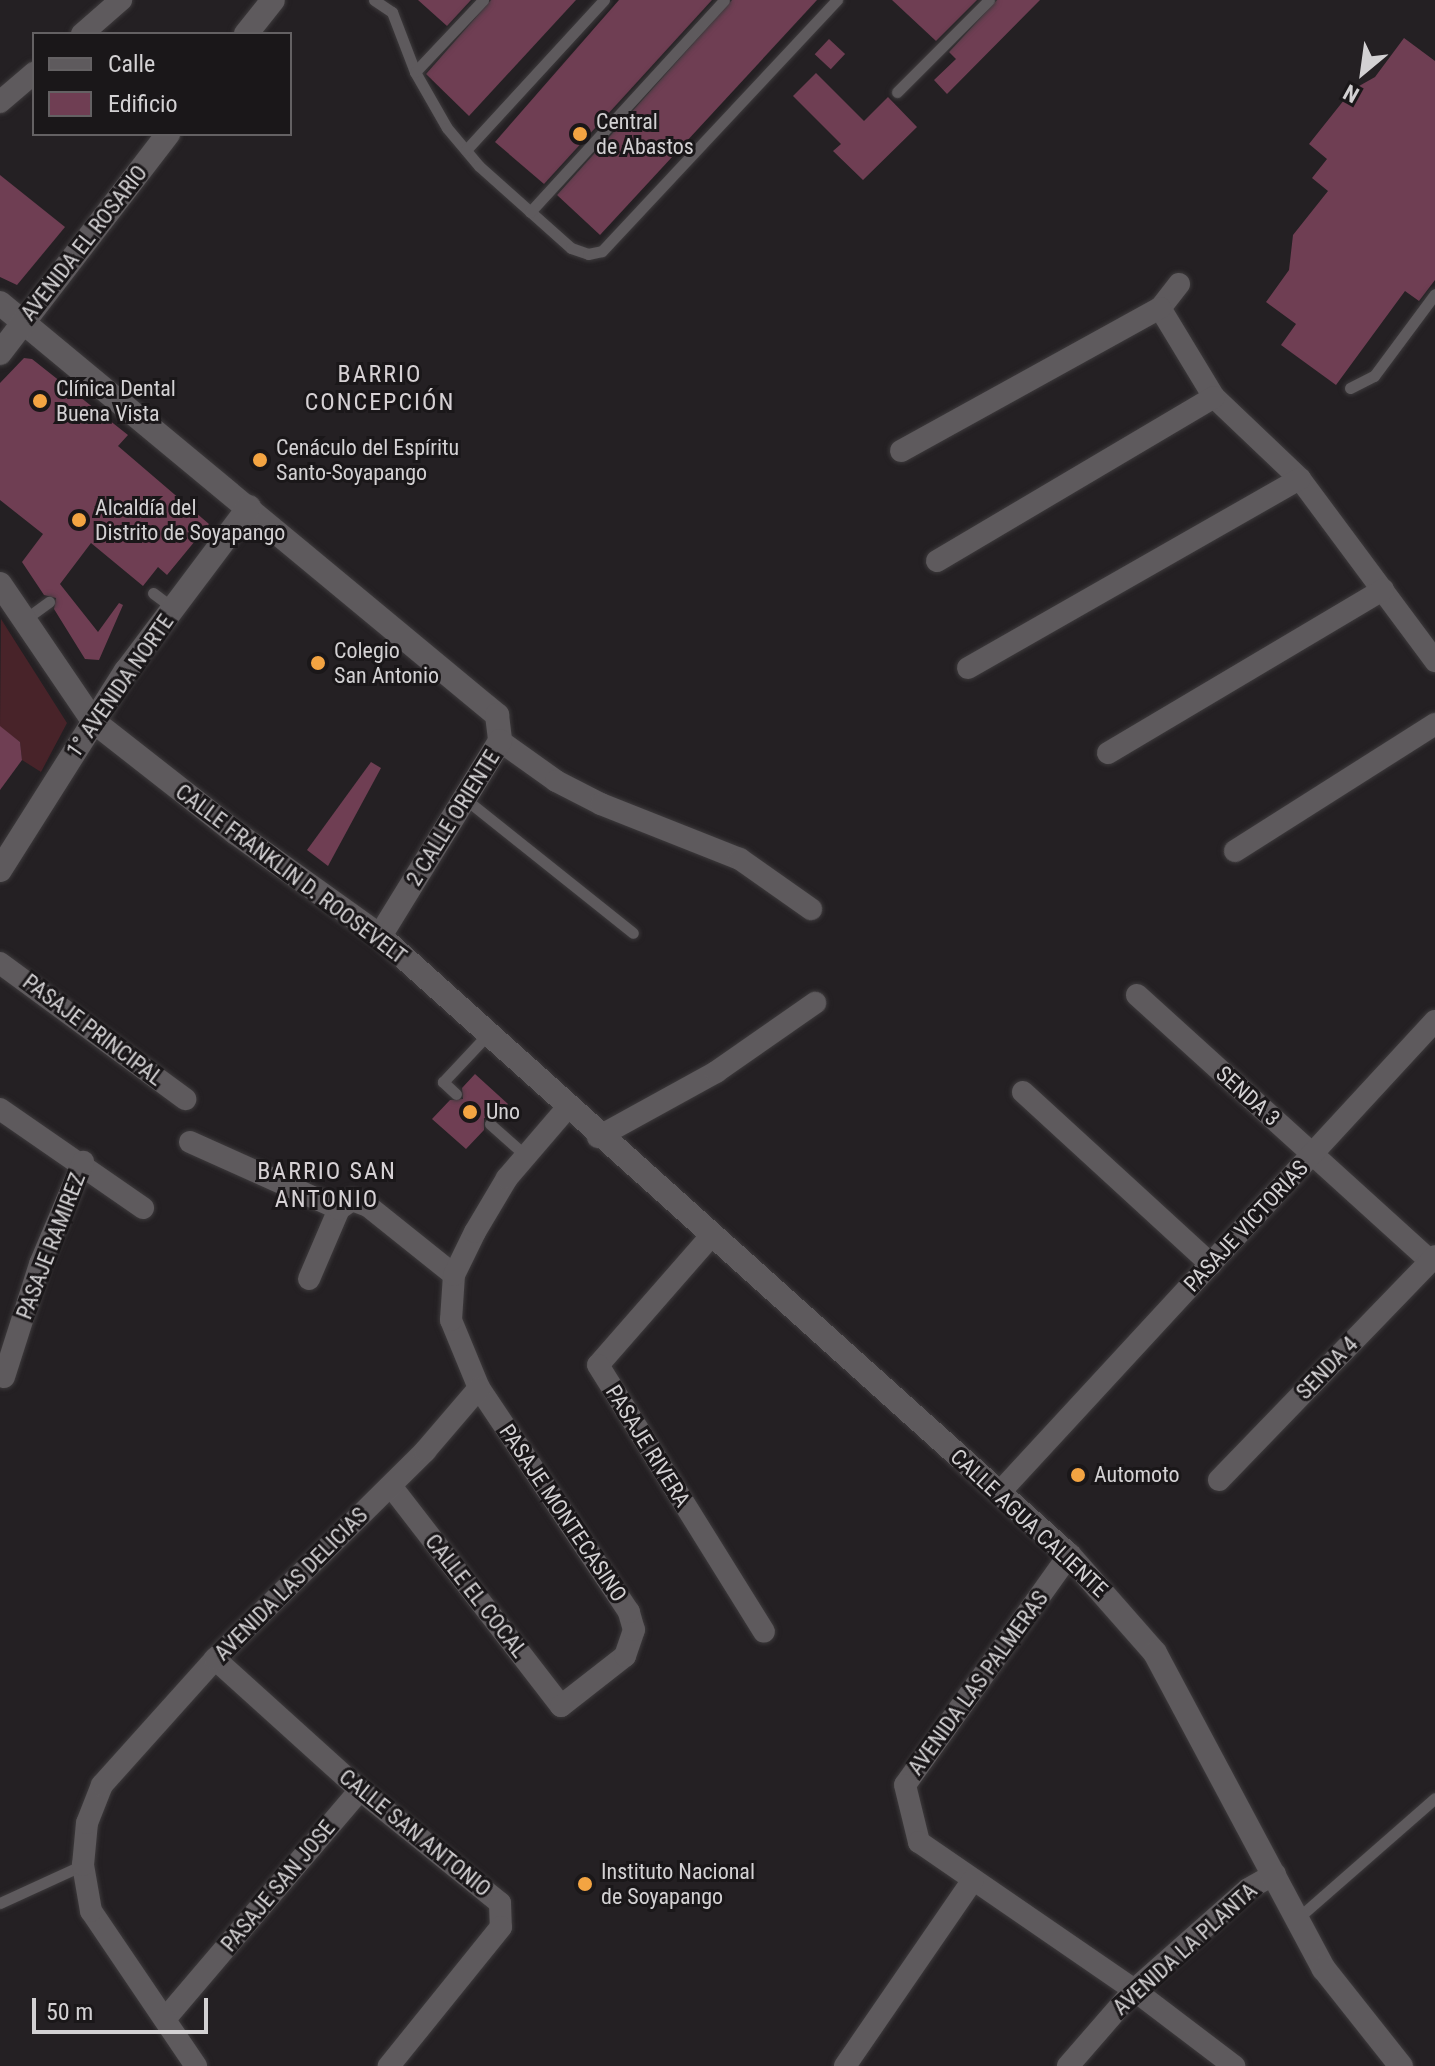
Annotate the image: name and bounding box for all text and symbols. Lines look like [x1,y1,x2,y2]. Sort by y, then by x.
legend [32,32,292,136]
north arrow [1323,32,1403,112]
text: Calle [108,50,155,78]
text: N [1339,79,1363,108]
text: Edificio [108,90,178,118]
place label: Central de Abastos [596,108,694,160]
marker: Central de Abastos [571,125,589,143]
street label: AVENIDA EL ROSARIO [15,160,153,326]
district label: BARRIO CONCEPCIÓN [305,361,455,417]
place label: Clínica Dental Buena Vista [56,375,176,426]
marker: Clínica Dental Buena Vista [31,392,49,410]
place label: Cenáculo del Espíritu Santo-Soyapango [276,434,459,486]
marker: Cenáculo del Espíritu Santo-Soyapango [251,451,269,469]
place label: Alcaldía del Distrito de Soyapango [95,494,285,546]
marker: Alcaldía del Distrito de Soyapango [70,511,88,529]
street label: 1° AVENIDA NORTE [61,609,179,763]
place label: Colegio San Antonio [334,637,439,688]
marker: Colegio San Antonio [309,654,327,672]
street label: 2 CALLE ORIENTE [401,745,505,891]
street label: CALLE FRANKLIN D. ROOSEVELT [170,779,412,969]
street label: PASAJE PRINCIPAL [18,969,168,1091]
street label: SENDA 3 [1211,1060,1285,1132]
place label: Uno [486,1099,520,1125]
marker: Uno [461,1103,479,1121]
street label: PASAJE VICTORIAS [1178,1155,1314,1297]
district label: BARRIO SAN ANTONIO [257,1158,397,1214]
street label: PASAJE RAMIREZ [11,1169,91,1323]
street label: SENDA 4 [1291,1331,1363,1405]
street label: PASAJE RIVERA [600,1380,696,1512]
street label: PASAJE MONTECASINO [494,1419,632,1607]
street label: CALLE AGUA CALIENTE [945,1443,1113,1603]
place label: Automoto [1094,1462,1179,1488]
marker: Automoto [1069,1466,1087,1484]
street label: AVENIDA LAS DELICIAS [209,1502,373,1666]
street label: CALLE EL COCAL [419,1529,533,1663]
street label: AVENIDA LAS PALMERAS [902,1586,1054,1780]
street label: CALLE SAN ANTONIO [334,1764,496,1902]
street label: PASAJE SAN JOSE [215,1815,341,1957]
place label: Instituto Nacional de Soyapango [601,1858,755,1910]
marker: Instituto Nacional de Soyapango [576,1875,594,1893]
street label: AVENIDA LA PLANTA [1108,1877,1262,2021]
scale bar [36,1982,212,2032]
text: 50 m [46,1998,93,2026]

